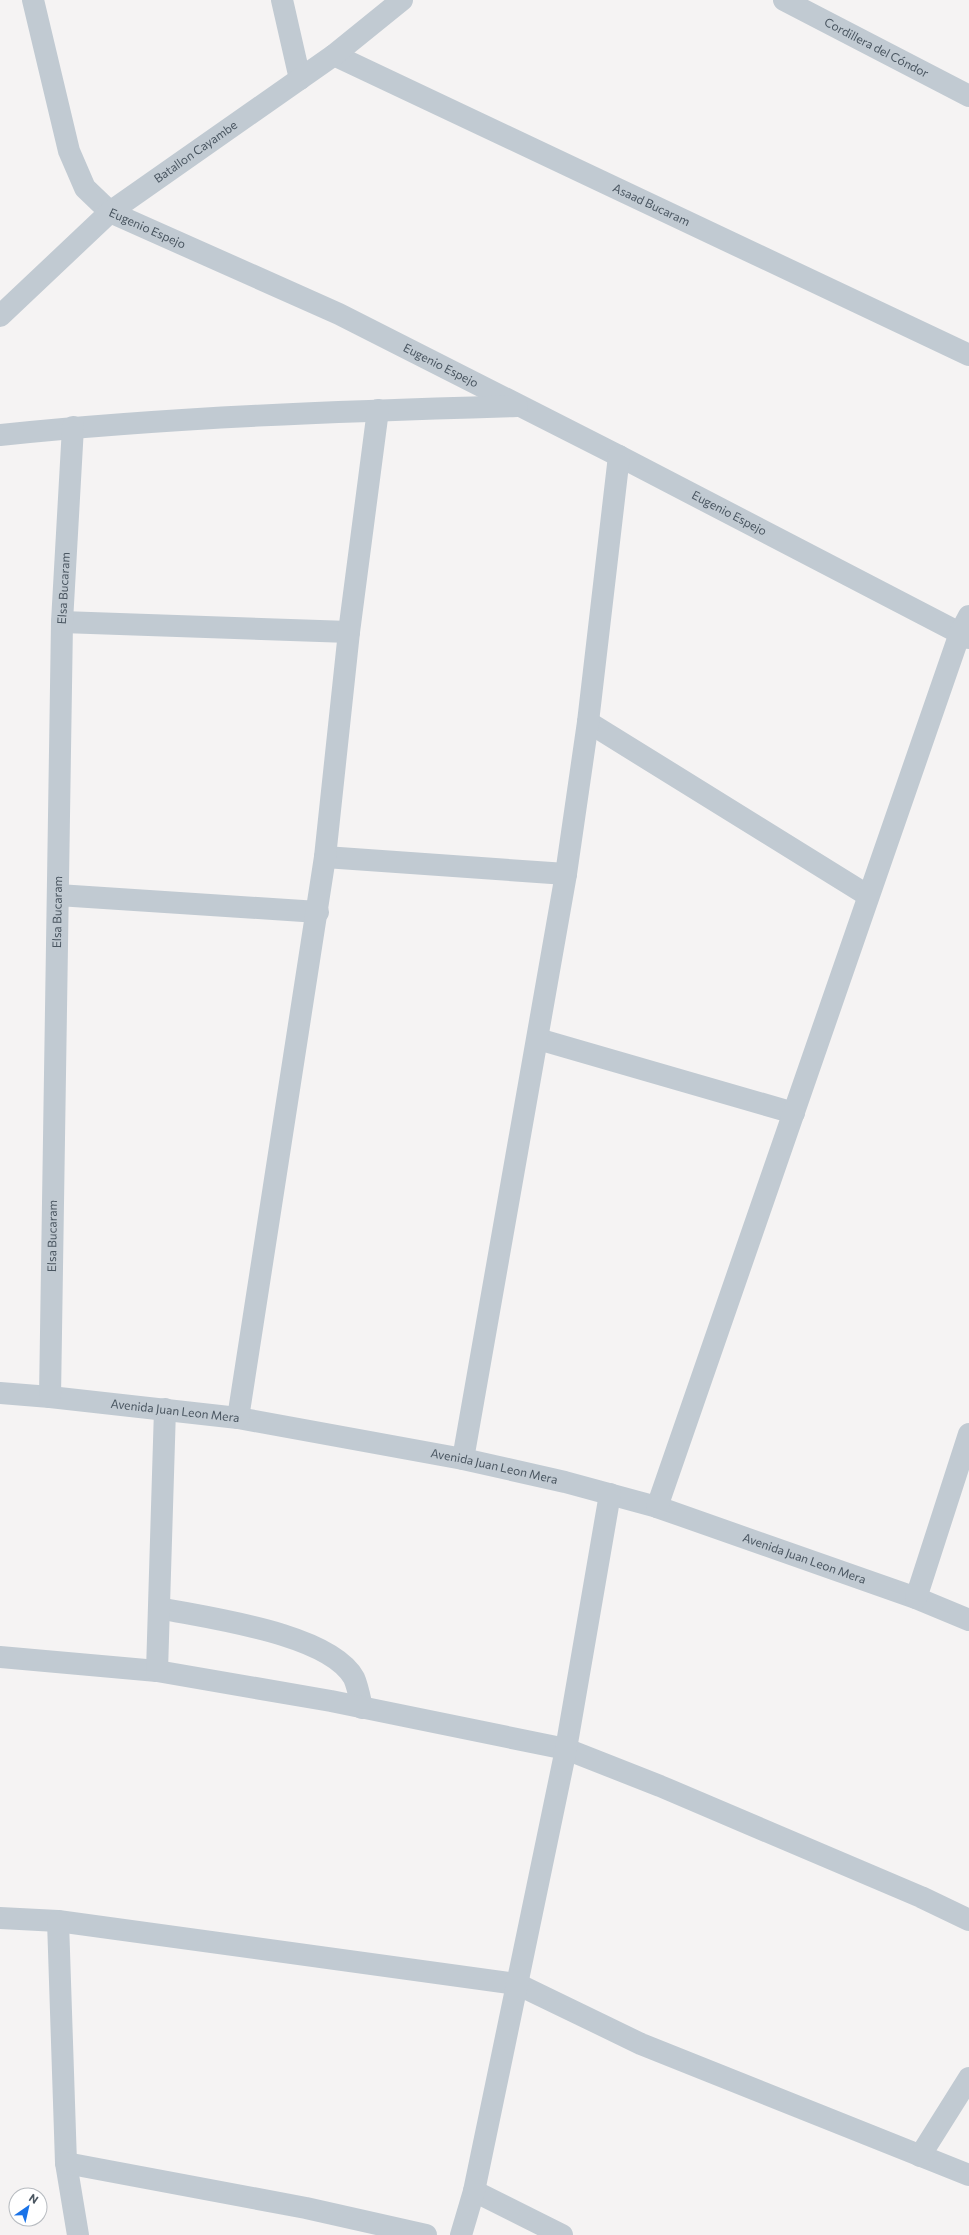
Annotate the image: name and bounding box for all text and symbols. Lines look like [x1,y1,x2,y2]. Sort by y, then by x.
street label: Cordillera del Cóndor [822,14,931,80]
street label: Batallon Cayambe [151,117,239,185]
street label: Asaad Bucaram [611,180,693,228]
street label: Eugenio Espejo [107,205,188,251]
street label: Eugenio Espejo [401,340,481,390]
street label: Eugenio Espejo [690,487,769,538]
street label: Elsa Bucaram [54,552,72,625]
street label: Elsa Bucaram [49,876,64,948]
street label: Elsa Bucaram [44,1200,59,1272]
street label: Avenida Juan Leon Mera [110,1396,240,1424]
street label: Avenida Juan Leon Mera [430,1445,559,1486]
street label: Avenida Juan Leon Mera [741,1530,868,1586]
north arrow [8,2187,48,2227]
text: N [27,2191,41,2206]

